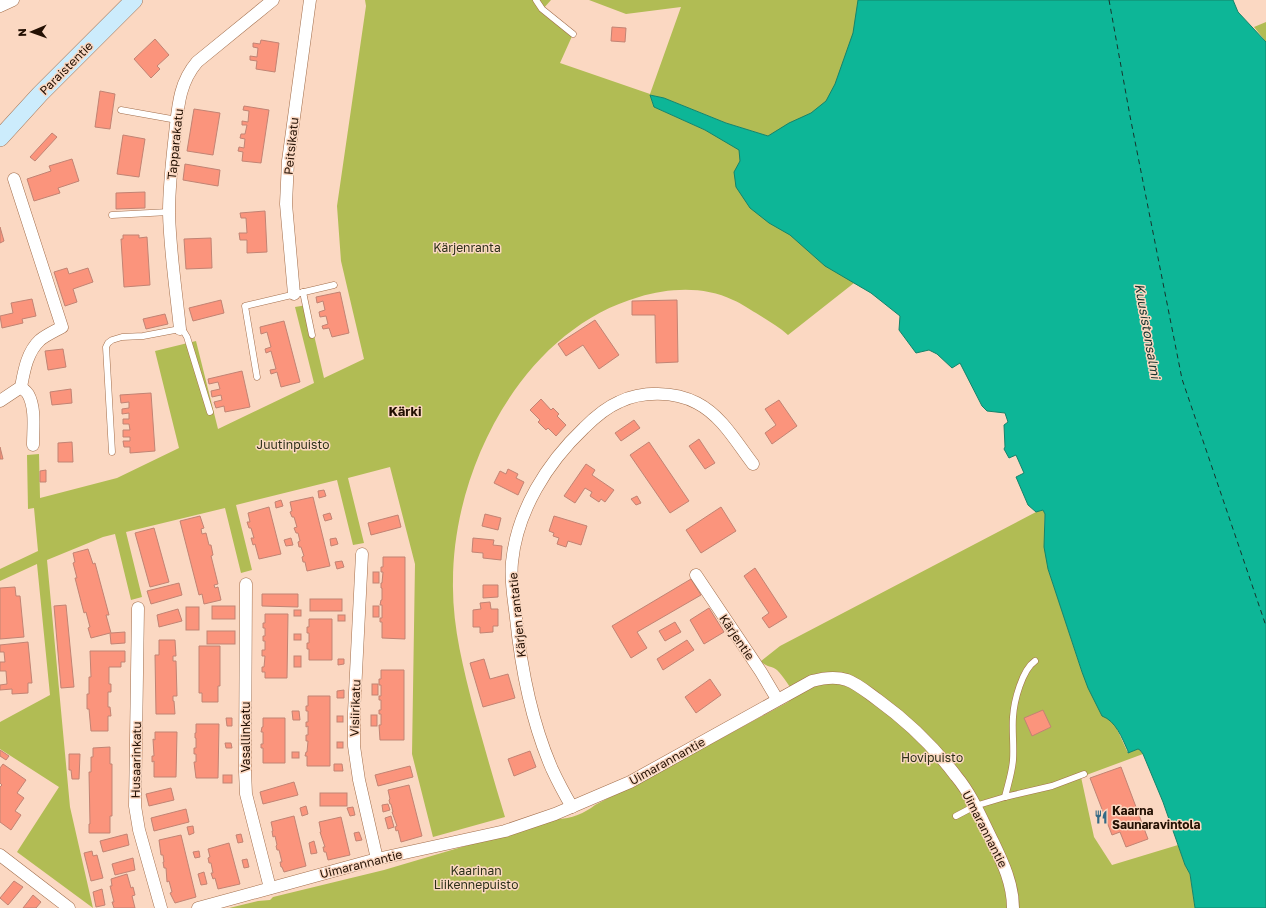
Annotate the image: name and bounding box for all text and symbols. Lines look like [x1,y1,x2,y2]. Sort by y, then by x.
north arrow [12,12,52,52]
text: N [15,28,28,37]
street label: Paraistentie [36,38,96,98]
street label: Tapparakatu [164,108,186,180]
street label: Peitsikatu [281,117,301,175]
park label: Kärjenranta [433,240,501,255]
water label: Kuusistonsalmi [1132,282,1164,381]
district label: Kärki [388,403,422,419]
park label: Juutinpuisto [257,437,329,452]
street label: Kärjen rantatie [505,572,529,658]
street label: Kärjentie [716,611,758,663]
street label: Visiirikatu [347,679,363,737]
street label: Vasallinkatu [238,702,253,772]
street label: Husaarinkatu [128,721,144,799]
street label: Uimarannantie [626,734,708,788]
park label: Hovipuisto [901,750,963,765]
street label: Uimarannantie [959,788,1011,870]
place label: Kaarna Saunaravintola [1112,803,1200,832]
restaurant icon: Kaarna Saunaravintola [1093,809,1109,825]
street label: Uimarannantie [318,846,404,881]
park label: Kaarinan Liikennepuisto [434,863,518,892]

